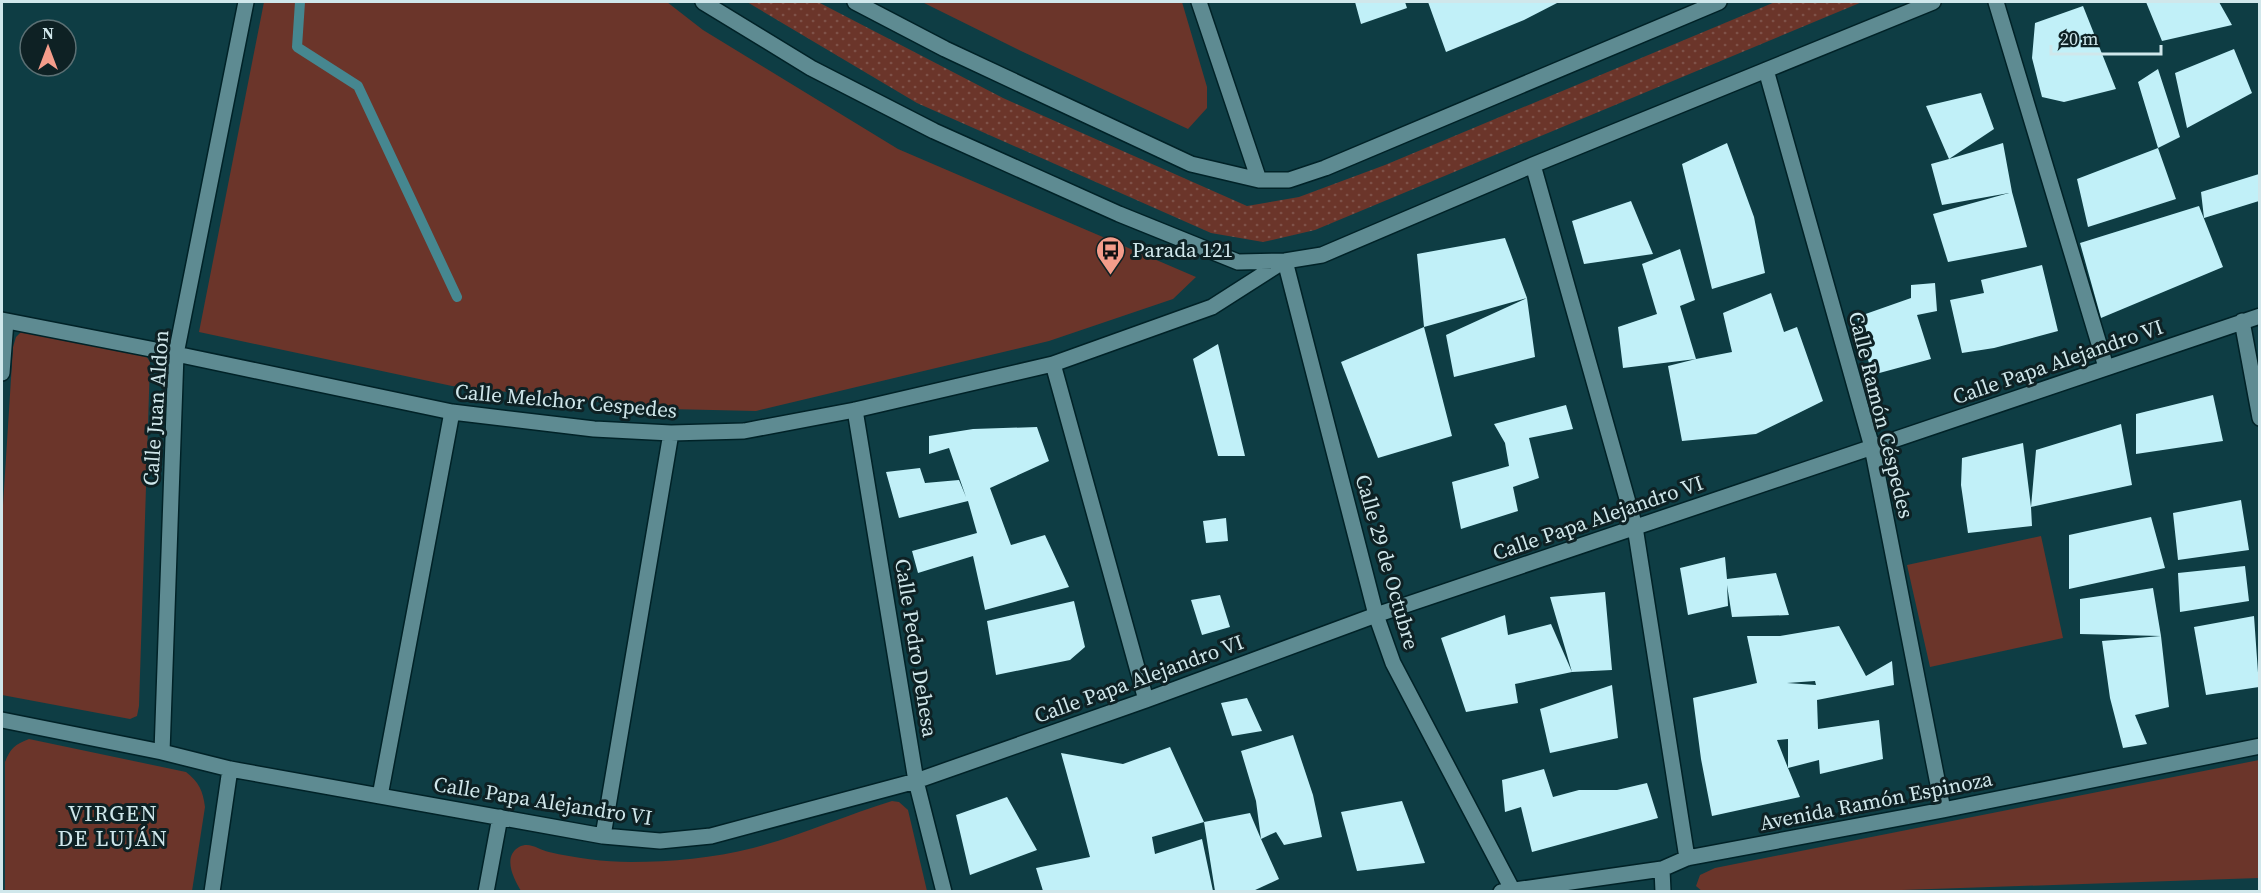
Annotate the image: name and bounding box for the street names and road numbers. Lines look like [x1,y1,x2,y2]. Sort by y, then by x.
street label: Calle Ramón Céspedes [1842,309,1921,521]
street label: Calle Papa Alejandro VI [1949,312,2167,411]
street label: Calle Juan Aldon [136,329,175,487]
street label: Calle Melchor Cespedes [454,376,678,425]
street label: Calle Papa Alejandro VI [1489,468,1707,567]
street label: Calle 29 de Octubre [1349,471,1426,653]
street label: Calle Pedro Dehesa [888,557,945,740]
street label: Calle Papa Alejandro VI [1030,627,1248,730]
street label: Avenida Ramón Espinoza [1757,764,1995,837]
street label: Calle Papa Alejandro VI [432,769,654,832]

